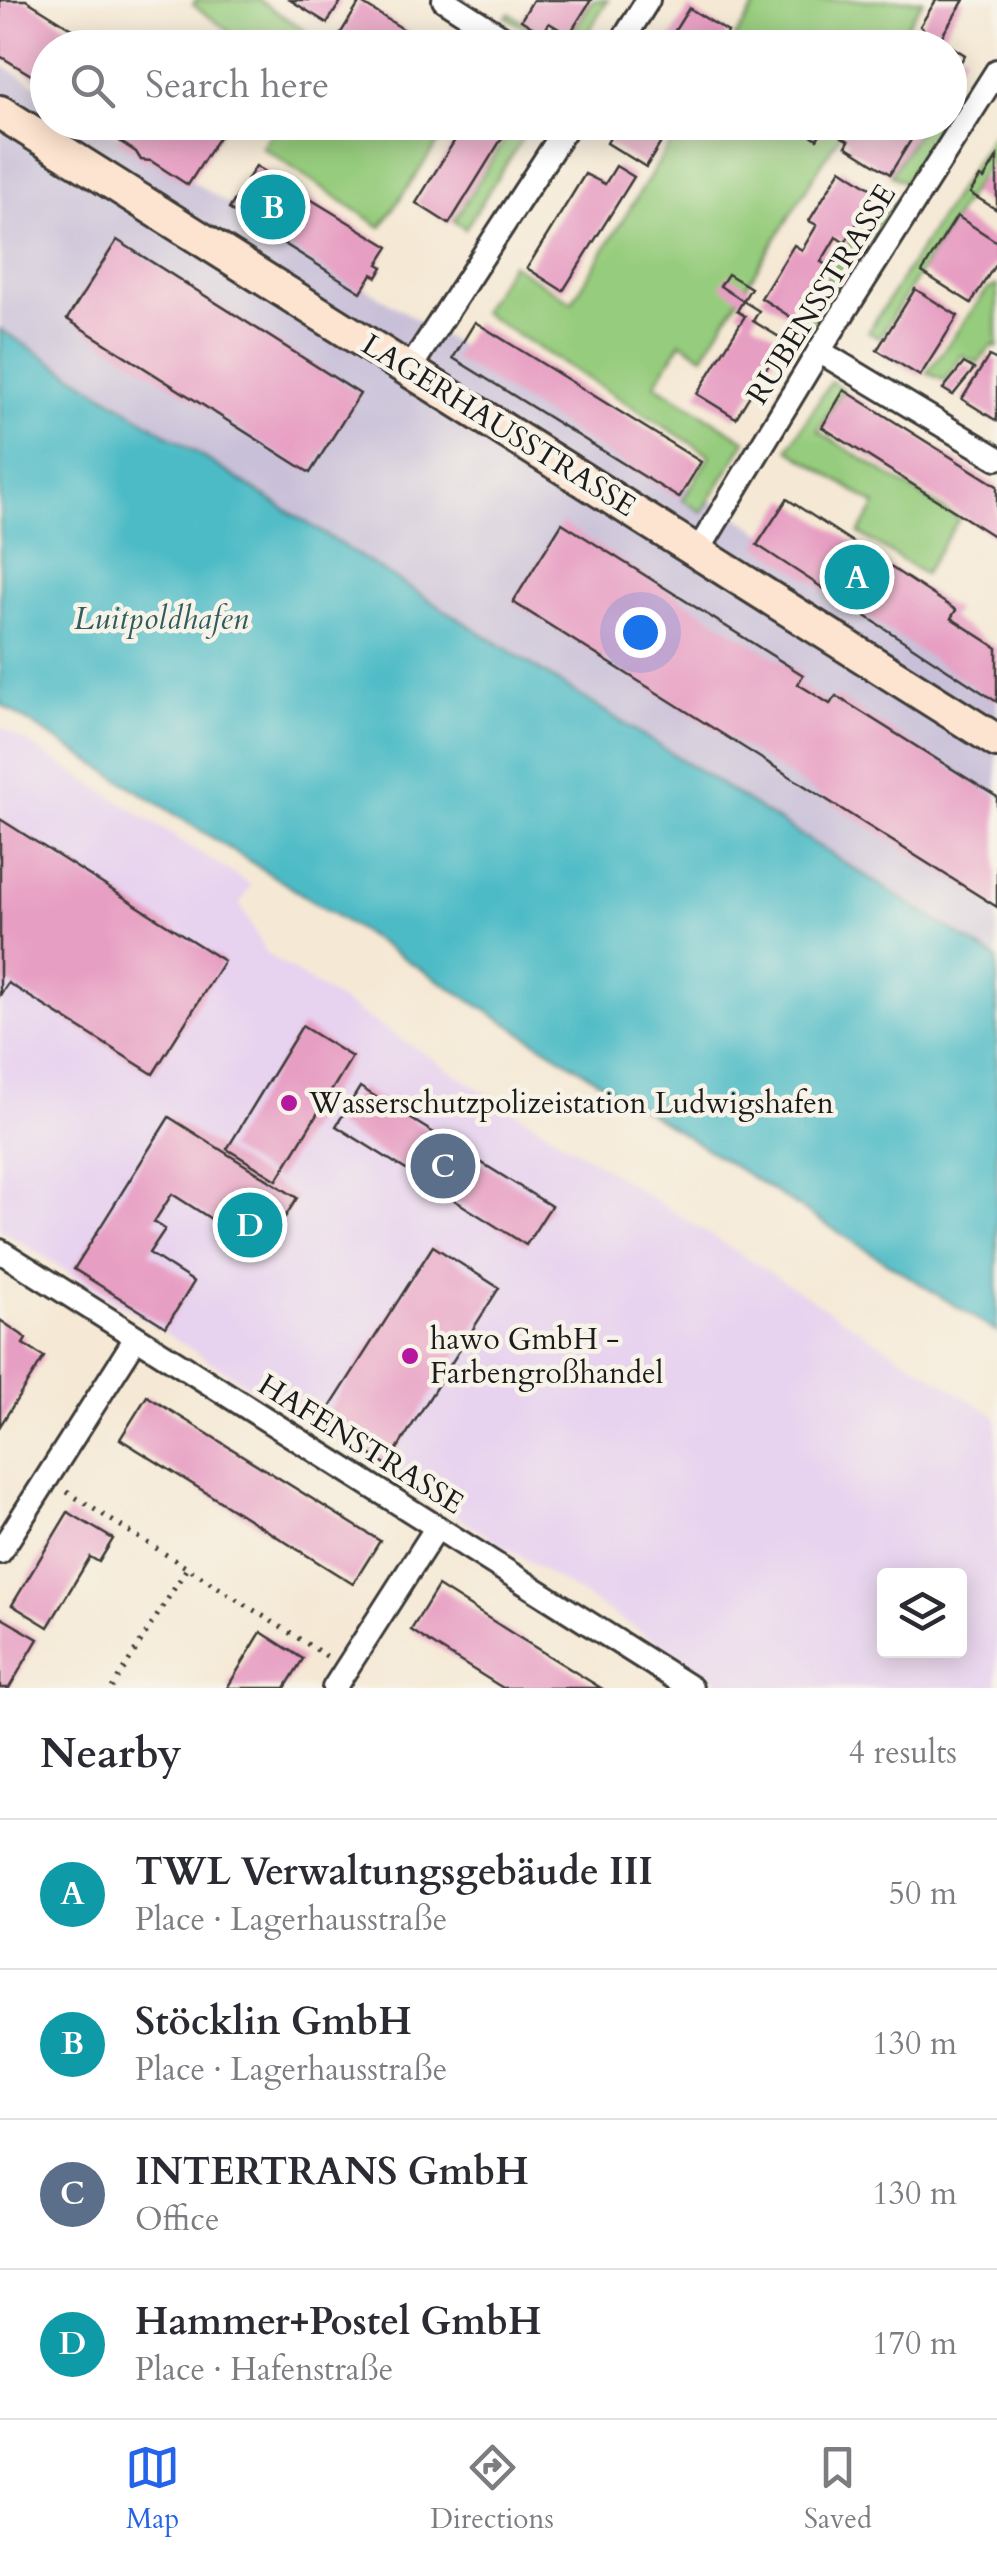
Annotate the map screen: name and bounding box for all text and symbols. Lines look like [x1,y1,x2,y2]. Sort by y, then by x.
search box [30,30,967,140]
icon: search [65,58,120,113]
text: Search here [145,59,329,111]
pin: B [240,170,306,244]
street label: RUBENSSTRASSE [737,176,906,412]
street label: LAGERHAUSSTRASSE [354,324,644,527]
pin: A [824,540,890,614]
water label: Luitpoldhafen [74,597,249,641]
your location [615,607,666,658]
place label: Wasserschutzpolizeistation Ludwigshafen [308,1083,834,1124]
marker: Wasserschutzpolizeistation Ludwigshafen [278,1092,300,1114]
pin: C [410,1128,476,1204]
pin: D [218,1188,282,1262]
place label: hawo GmbH - Farbengroßhandel [430,1319,664,1394]
marker: hawo GmbH - Farbengroßhandel [399,1345,421,1367]
street label: HAFENSTRASSE [250,1365,471,1524]
map controls [877,1568,967,1658]
button: layers [877,1568,967,1658]
text: Nearby [40,1725,182,1782]
text: 4 results [849,1731,957,1775]
text: TWL Verwaltungsgebäude III [135,1846,653,1898]
text: A [60,1872,85,1916]
text: 50 m [889,1872,957,1916]
text: Place · Lagerhausstraße [135,1898,447,1942]
text: Stöcklin GmbH [135,1996,412,2048]
text: B [61,2022,84,2066]
text: 130 m [872,2022,957,2066]
text: Place · Lagerhausstraße [135,2048,447,2092]
text: INTERTRANS GmbH [135,2146,529,2198]
text: C [60,2172,85,2216]
text: 130 m [872,2172,957,2216]
text: Office [135,2198,219,2242]
text: Hammer+Postel GmbH [135,2296,541,2348]
text: D [59,2322,86,2366]
text: 170 m [872,2322,957,2366]
text: Place · Hafenstraße [135,2348,393,2392]
tab: Map [125,2440,180,2538]
tab: Directions [430,2440,554,2538]
tab: Saved [804,2440,872,2538]

